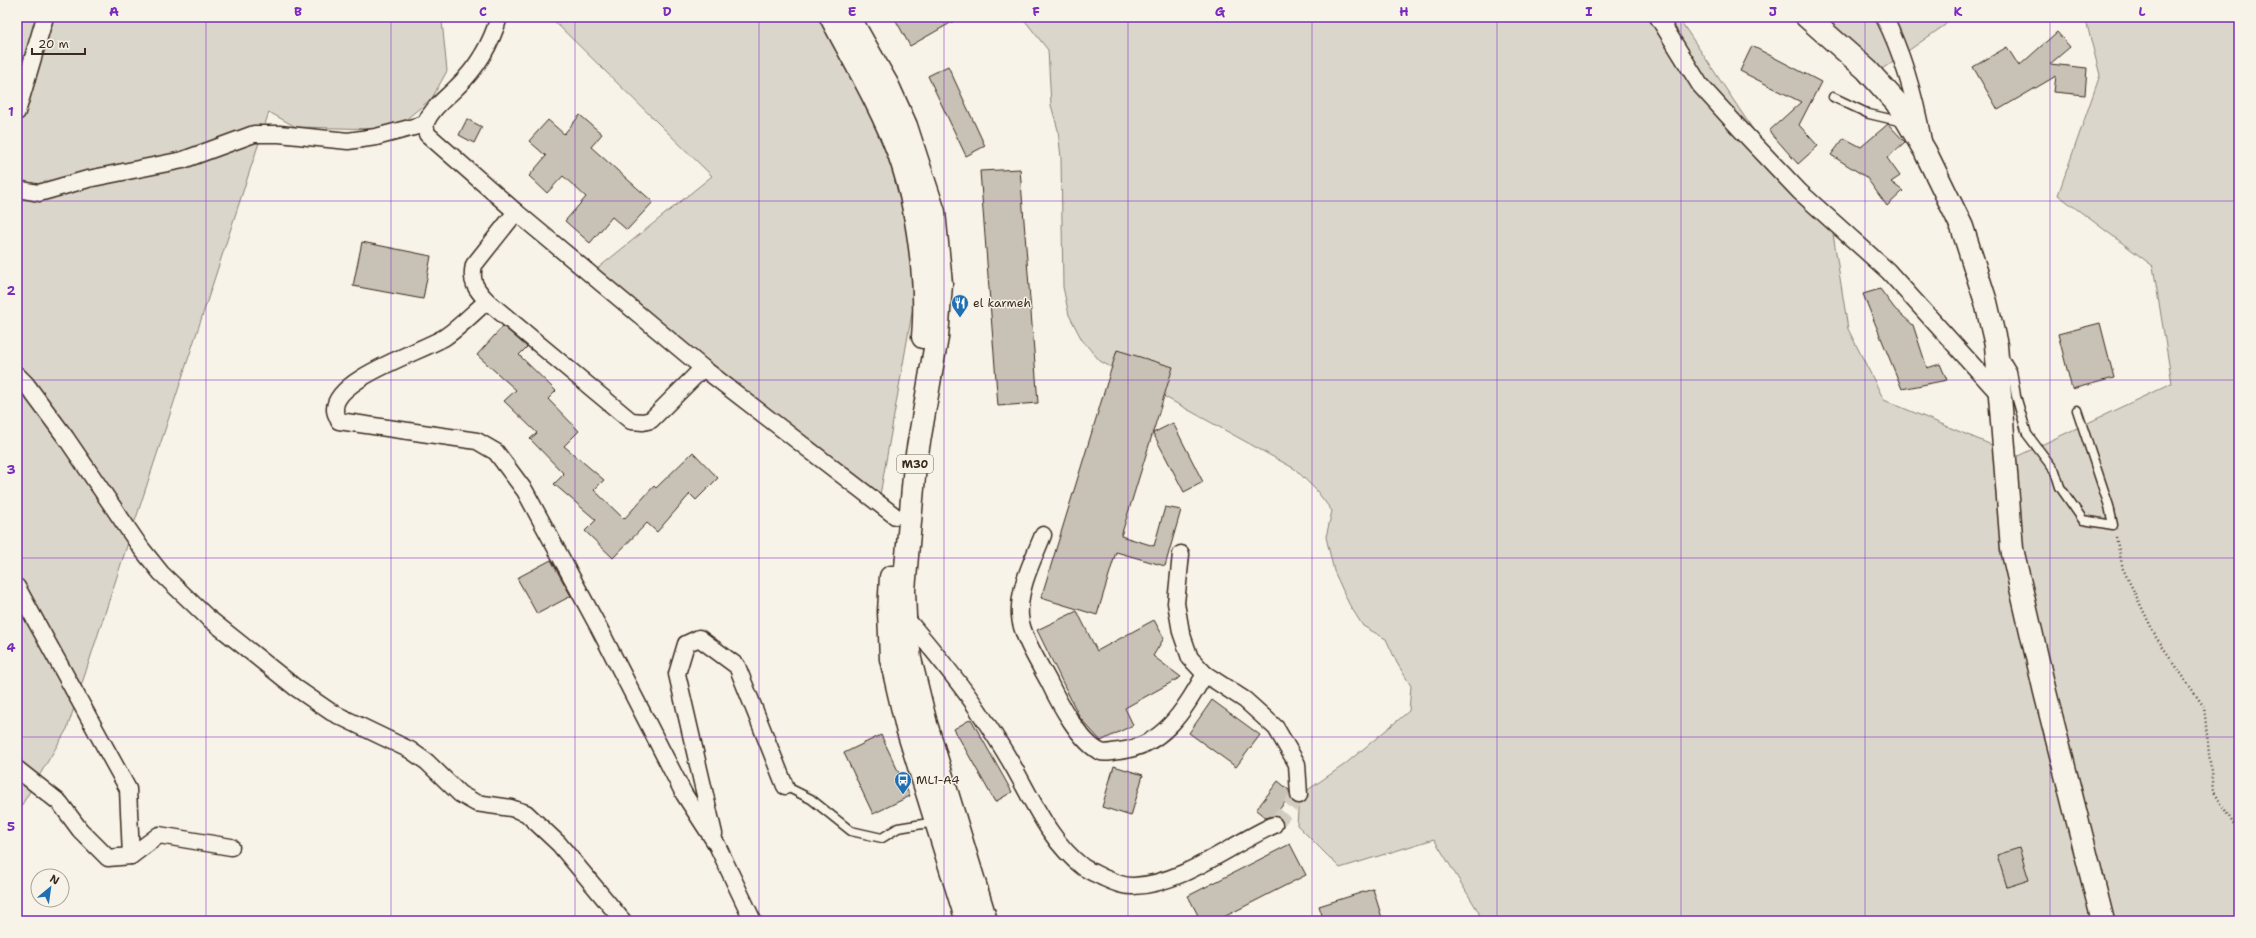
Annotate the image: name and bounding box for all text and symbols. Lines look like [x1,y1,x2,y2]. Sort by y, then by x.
text: A [109,3,119,20]
text: B [294,3,302,20]
text: C [479,3,487,20]
text: D [662,3,672,20]
text: E [848,3,857,20]
text: F [1032,3,1040,20]
text: G [1215,3,1226,20]
text: H [1399,3,1409,20]
text: I [1585,3,1593,20]
text: J [1769,3,1777,20]
text: K [1954,3,1963,20]
text: L [2138,3,2146,20]
scale bar [32,30,85,56]
text: 20 m [38,36,69,52]
text: 1 [8,103,14,120]
text: 2 [6,282,16,299]
restaurant icon: el karmeh [950,293,970,318]
place label: el karmeh [973,295,1031,311]
road number: M30 [897,455,933,473]
text: 3 [6,461,16,478]
text: 4 [6,639,16,656]
bus stop icon: ML1-A4 [893,770,913,795]
place label: ML1-A4 [916,772,960,788]
text: 5 [7,818,15,835]
north arrow [30,868,70,908]
text: N [47,871,62,889]

